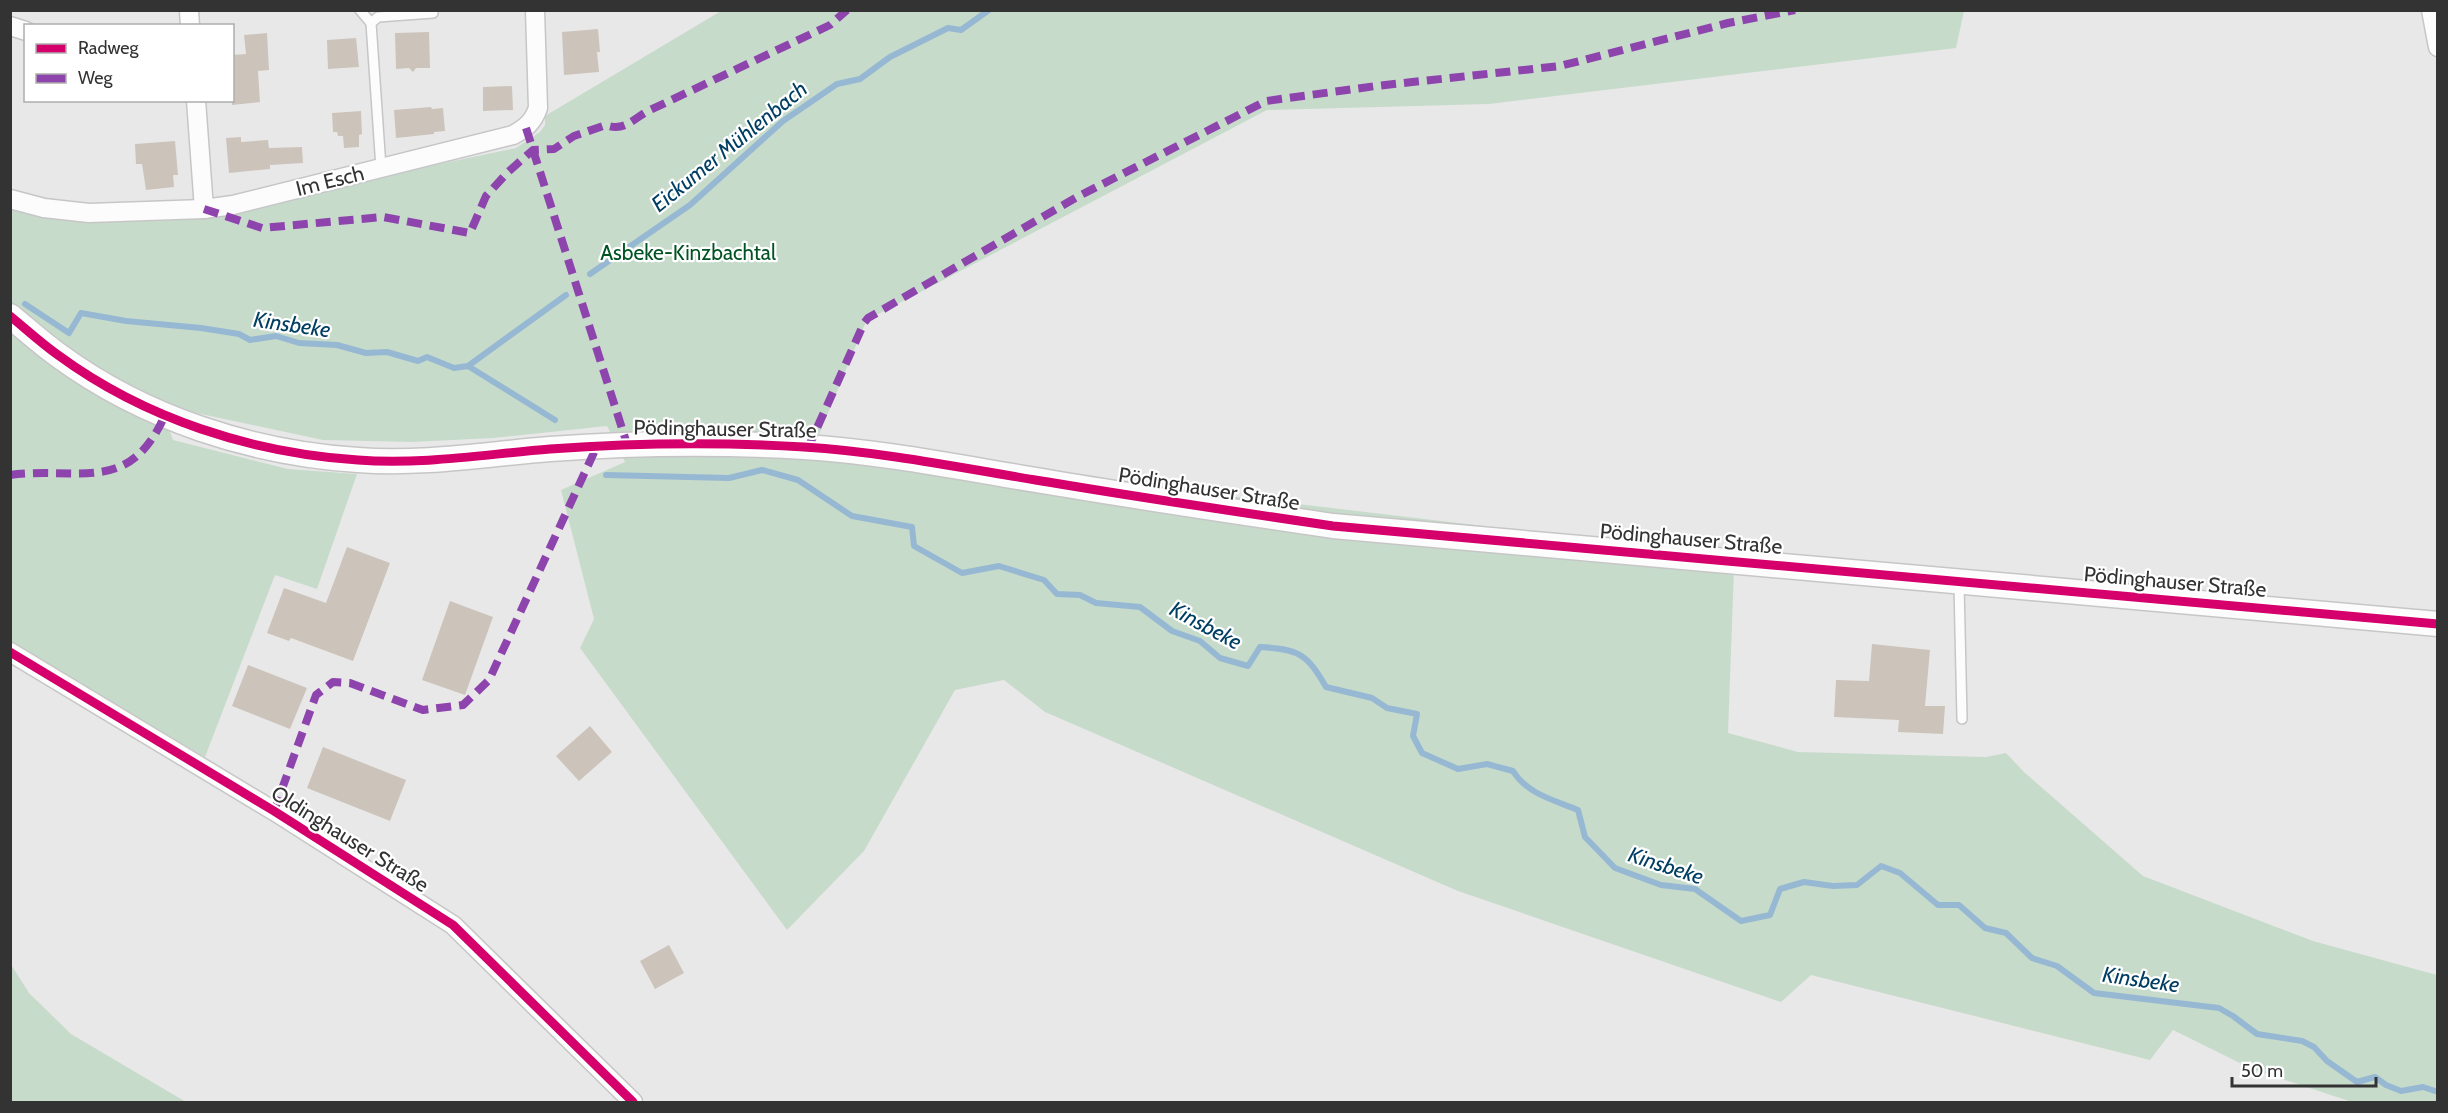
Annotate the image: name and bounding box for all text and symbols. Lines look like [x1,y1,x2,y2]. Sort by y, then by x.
legend [24,24,234,102]
text: Radweg [78,37,140,59]
text: Weg [78,67,114,89]
water label: Eickumer Mühlenbach [646,75,813,218]
street label: Im Esch [293,160,367,201]
park label: Asbeke-Kinzbachtal [600,240,776,265]
water label: Kinsbeke [252,306,332,343]
street label: Pödinghauser Straße [633,414,817,443]
street label: Pödinghauser Straße [1117,462,1302,515]
street label: Pödinghauser Straße [1599,518,1784,559]
street label: Pödinghauser Straße [2083,561,2268,602]
water label: Kinsbeke [1165,595,1246,656]
street label: Oldinghauser Straße [267,780,434,897]
water label: Kinsbeke [1625,841,1707,890]
water label: Kinsbeke [2101,961,2181,998]
scale bar [2232,1050,2376,1088]
text: 50 m [2241,1060,2283,1082]

